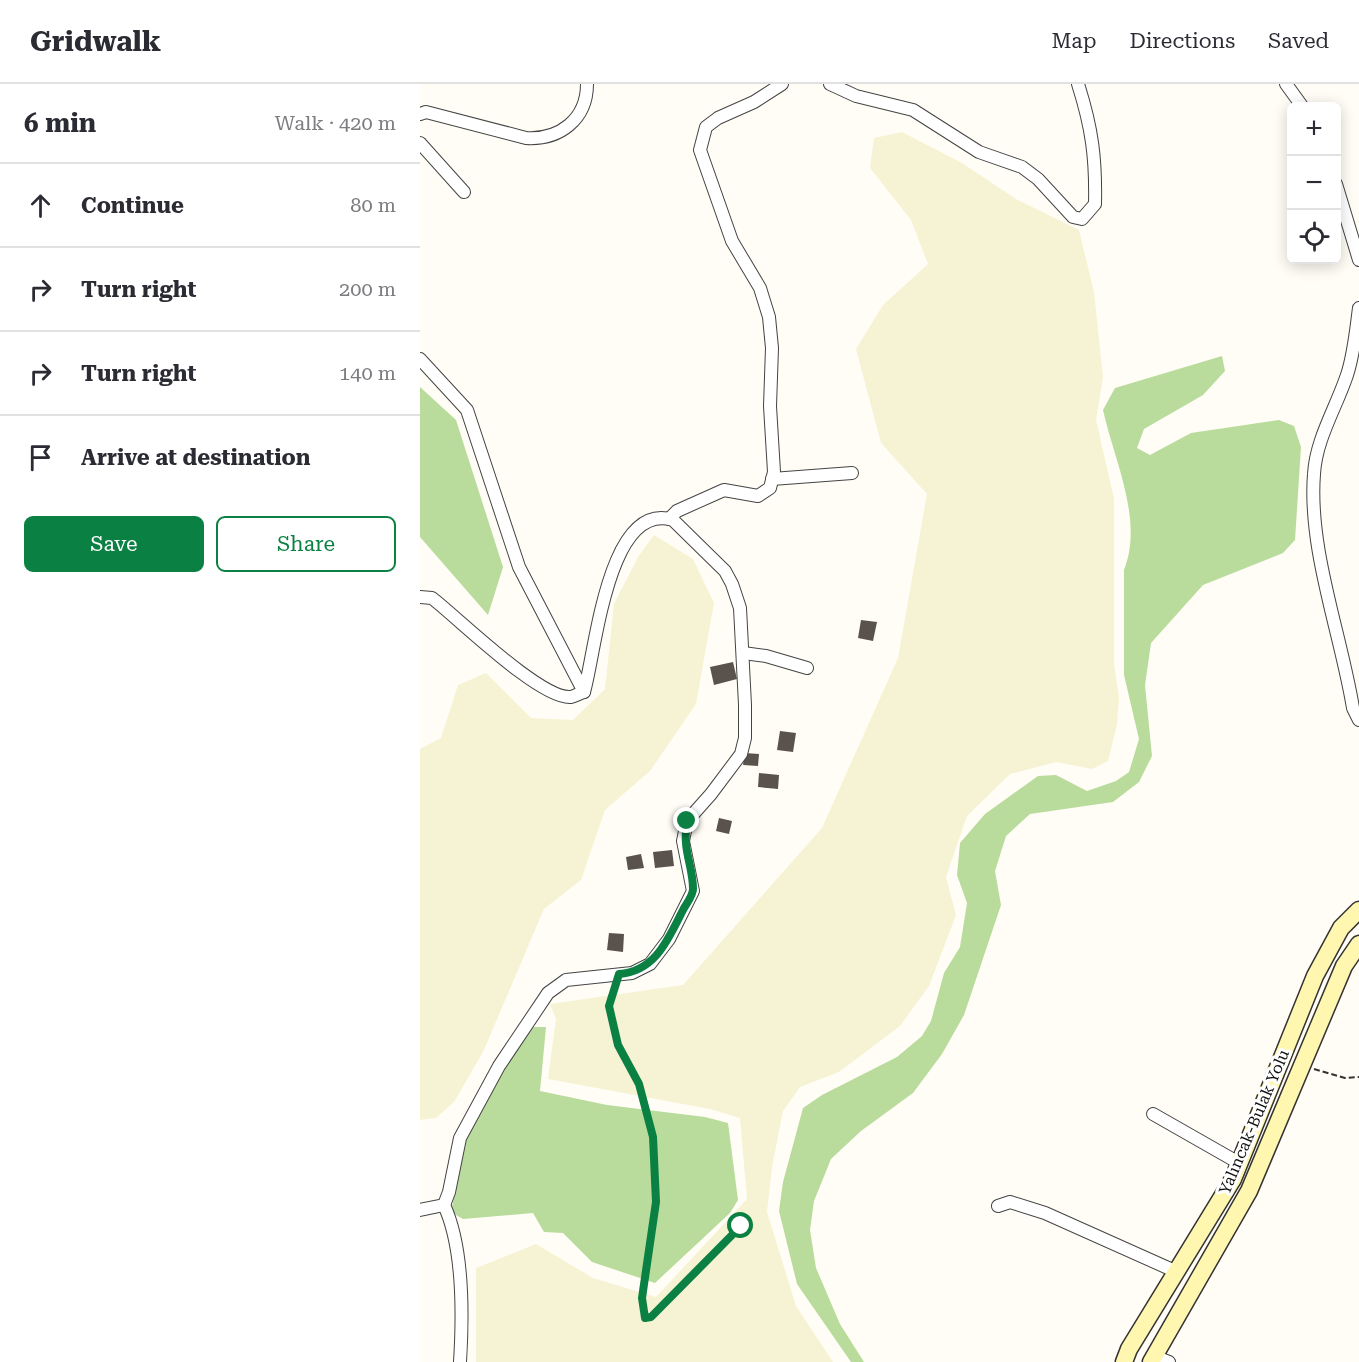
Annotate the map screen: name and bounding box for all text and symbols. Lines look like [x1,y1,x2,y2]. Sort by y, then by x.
text: Gridwalk [30,25,161,58]
text: Map [1052,29,1096,53]
text: Directions [1129,29,1235,53]
text: Saved [1268,29,1329,53]
map controls [1287,102,1341,264]
button: + [1287,102,1341,156]
text: 6 min [24,108,96,138]
text: Walk · 420 m [275,111,396,135]
button: − [1287,156,1341,210]
icon: ahead [24,189,57,222]
text: Continue [81,193,184,218]
text: 80 m [350,193,396,217]
button: locate [1287,210,1341,264]
icon: right [24,273,57,306]
text: Turn right [81,277,196,302]
text: 200 m [339,277,396,301]
icon: right [24,357,57,390]
text: Turn right [81,361,196,386]
text: 140 m [339,361,396,385]
icon: arrive [24,441,57,474]
text: Arrive at destination [81,445,310,470]
button: Save [24,516,204,572]
button: Share [216,516,396,572]
route end [673,807,699,833]
street label: Yalıncak-Bulak Yolu [1215,1047,1293,1197]
route start [727,1212,753,1238]

